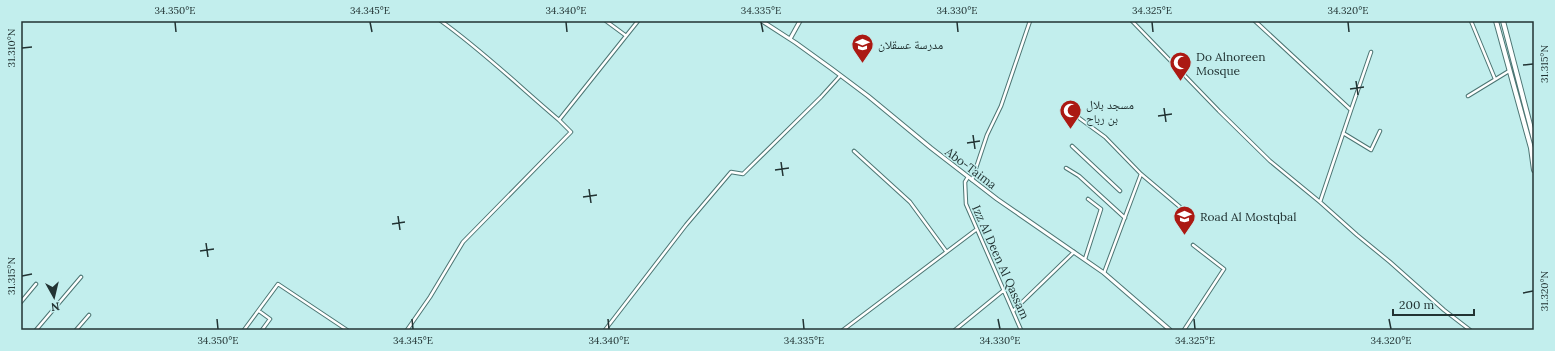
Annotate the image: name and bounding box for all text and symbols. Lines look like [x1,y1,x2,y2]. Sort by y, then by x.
text: 34.350°E [155,4,195,17]
text: 34.345°E [350,4,390,17]
text: 34.340°E [546,4,586,17]
text: 34.335°E [741,4,781,17]
text: 34.330°E [936,4,978,17]
text: 34.325°E [1132,4,1172,17]
text: 34.320°E [1328,4,1368,17]
text: 31.310°N [5,28,18,67]
school or university icon: مدرسة عسقلان [850,31,876,64]
place label: مدرسة عسقلان [878,37,943,52]
text: 31.315°N [1538,45,1551,83]
place label: Do Alnoreen Mosque [1196,49,1266,78]
mosque icon: Do Alnoreen Mosque [1167,50,1193,83]
place label: مسجد بلال بن رباح [1086,97,1134,126]
mosque icon: مسجد بلال بن رباح [1058,98,1084,131]
street label: Abo-Taima [942,143,1000,192]
street label: Izz Al Deen Al Qassam [969,203,1033,322]
school or university icon: Road Al Mostqbal [1171,203,1197,236]
place label: Road Al Mostqbal [1200,209,1296,224]
text: 31.315°N [5,257,18,295]
text: 31.320°N [1538,270,1551,311]
north arrow [34,277,74,317]
scale bar [1393,291,1474,317]
text: 200 m [1399,297,1435,312]
text: N [50,299,61,314]
text: 34.350°E [198,334,238,347]
text: 34.345°E [393,334,433,347]
text: 34.340°E [589,334,629,347]
text: 34.335°E [784,334,824,347]
text: 34.330°E [979,334,1021,347]
text: 34.325°E [1175,334,1215,347]
text: 34.320°E [1371,334,1411,347]

